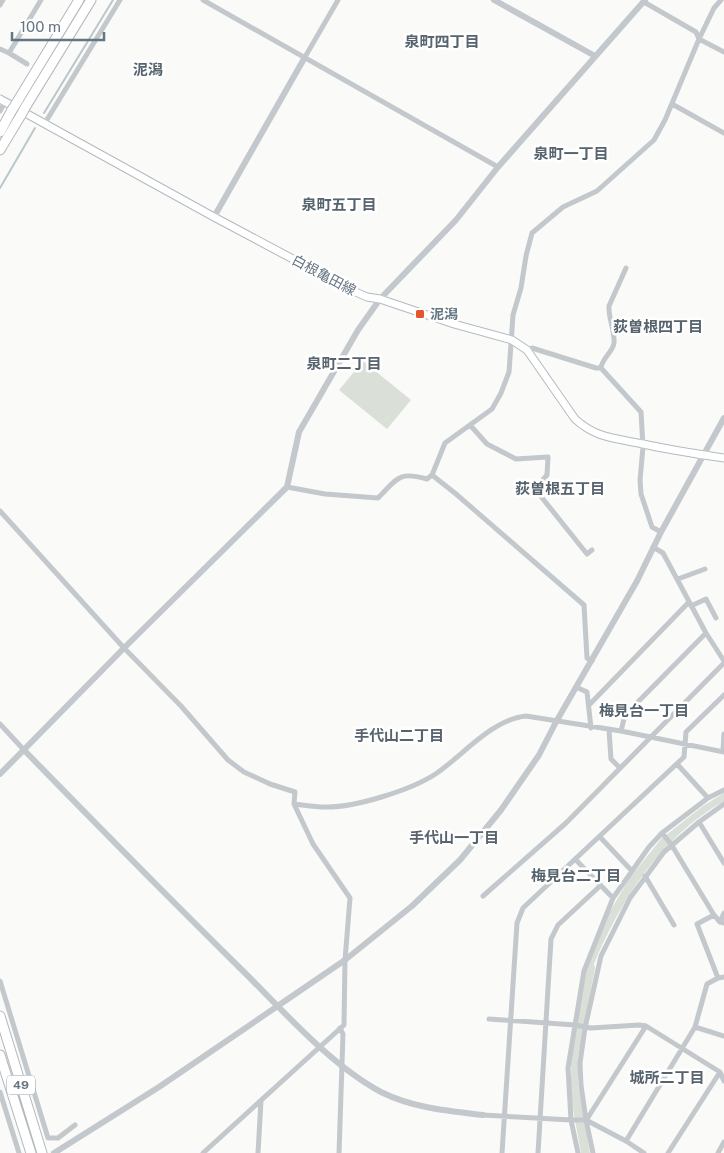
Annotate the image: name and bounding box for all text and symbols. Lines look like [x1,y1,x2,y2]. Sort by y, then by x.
scale bar [12,10,105,42]
text: 100 m [20,18,61,35]
district label: 泉町四丁目 [404,33,480,50]
district label: 泥潟 [133,61,163,78]
district label: 泉町一丁目 [533,145,609,162]
district label: 泉町五丁目 [301,196,377,213]
street label: 白根亀田線 [289,252,359,298]
place label: 泥潟 [430,306,458,322]
marker: 泥潟 [414,308,426,320]
district label: 荻曽根四丁目 [613,318,703,335]
district label: 泉町二丁目 [306,355,382,372]
district label: 荻曽根五丁目 [515,480,605,497]
district label: 梅見台一丁目 [599,702,689,719]
district label: 手代山二丁目 [354,727,444,744]
district label: 手代山一丁目 [409,829,499,846]
district label: 梅見台二丁目 [531,867,621,884]
district label: 城所二丁目 [629,1069,705,1086]
road number: 49 [7,1076,35,1094]

